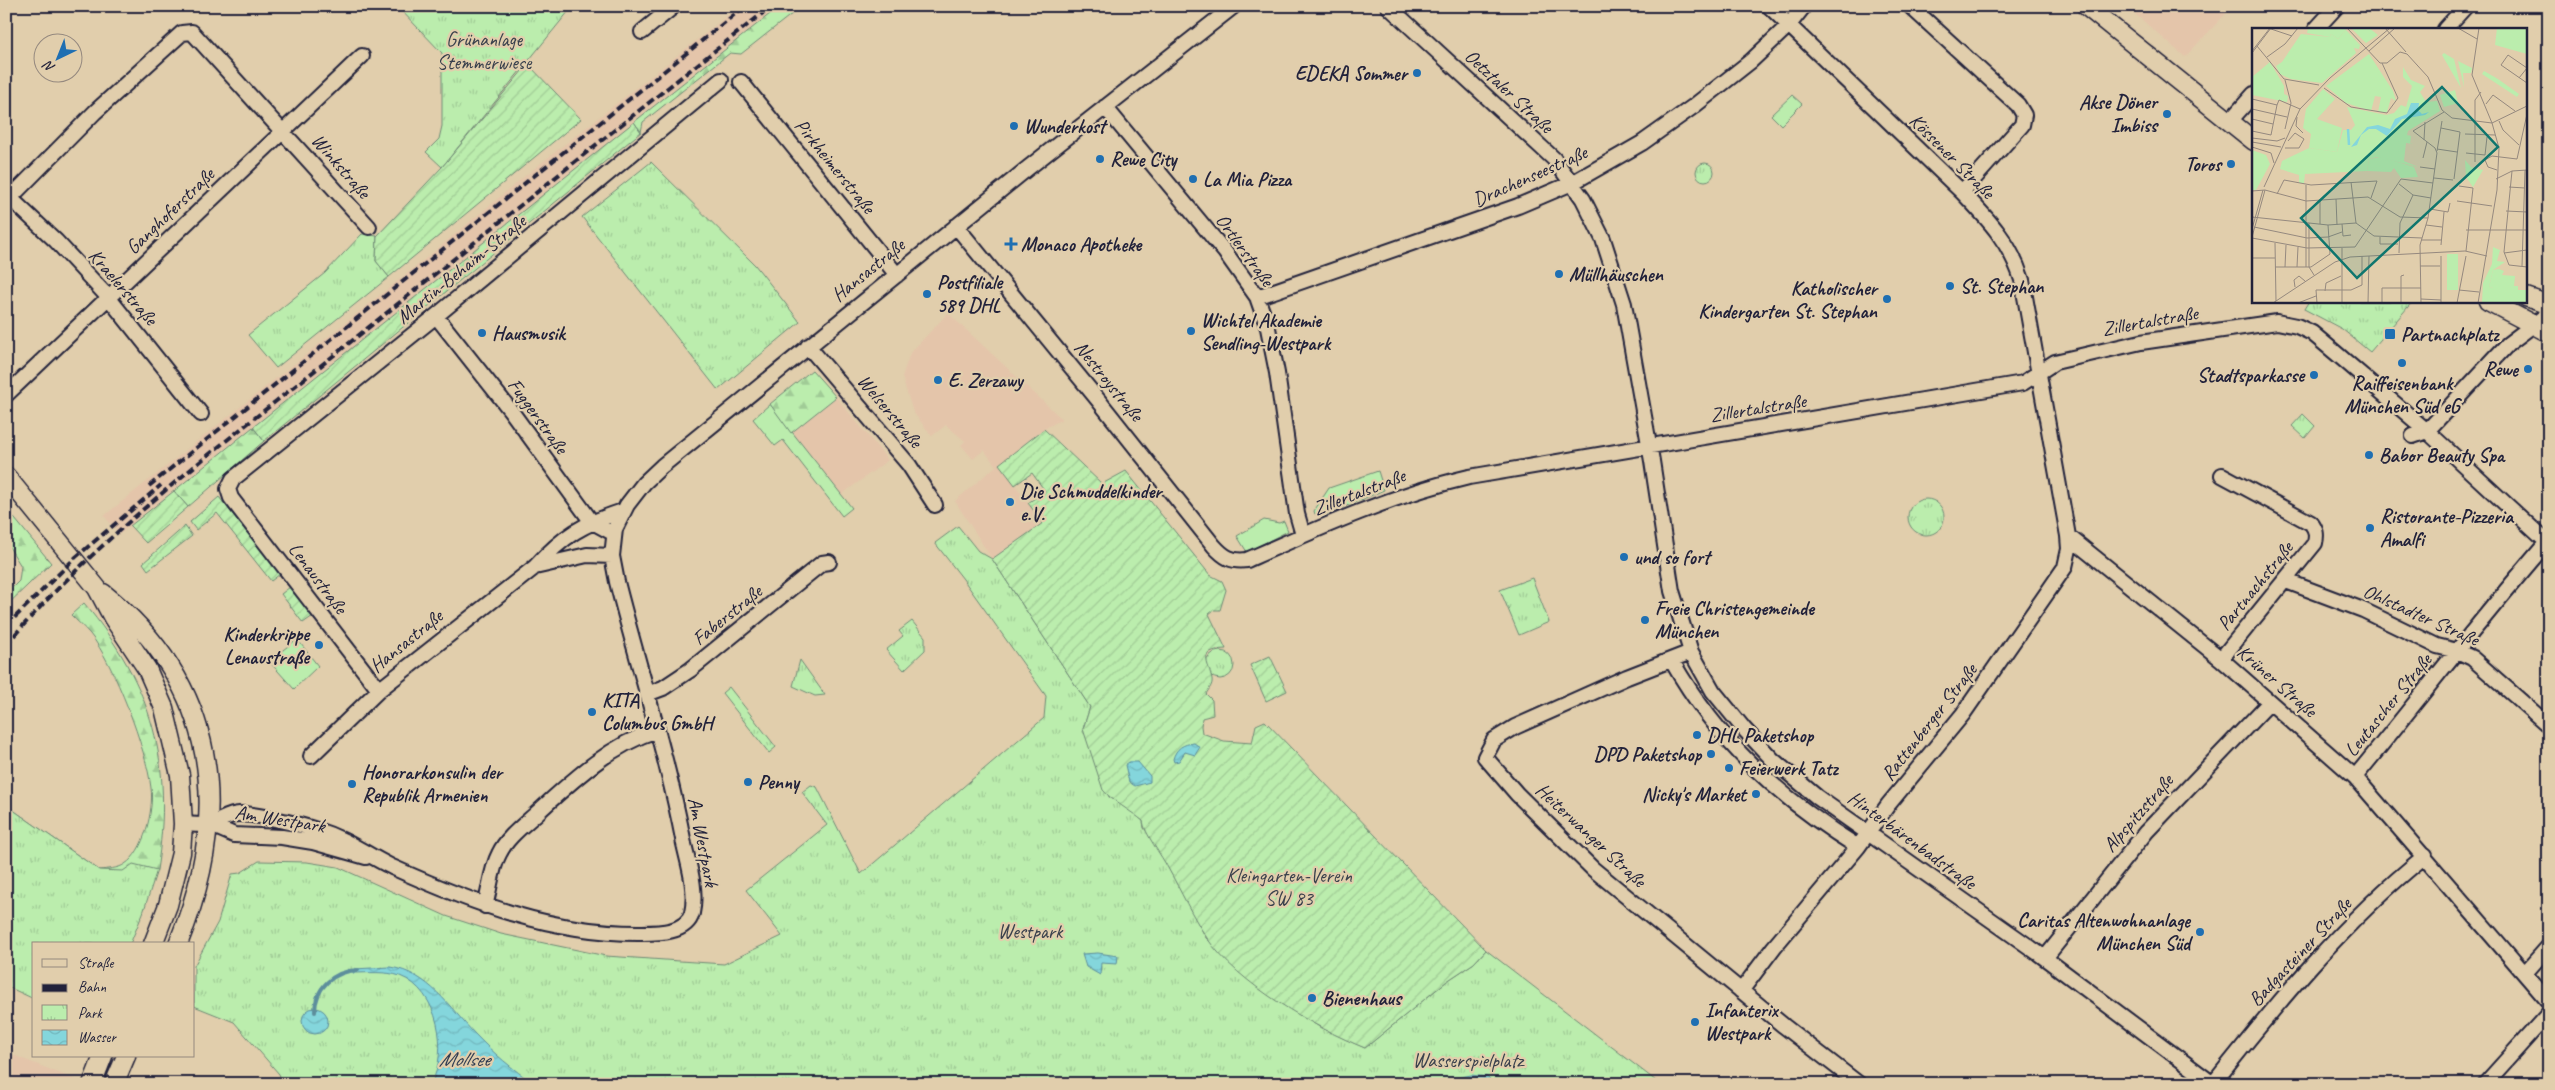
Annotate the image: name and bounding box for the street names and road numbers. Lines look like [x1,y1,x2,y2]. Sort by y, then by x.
street label: Oetztaler Straße [1459,43,1560,140]
street label: Kössener Straße [1904,108,2001,205]
street label: Pirkheimerstraße [789,113,882,220]
street label: Winkstraße [306,128,377,205]
street label: Drachenseestraße [1469,139,1592,212]
street label: Ganghoferstraße [120,161,221,260]
street label: Martin-Behaim-Straße [391,208,532,329]
street label: Ortlerstraße [1210,209,1281,293]
street label: Hansastraße [826,232,911,307]
street label: Kraelerstraße [83,244,164,332]
street label: Zillertalstraße [2100,300,2201,342]
street label: Nestroystraße [1069,336,1150,428]
street label: Welserstraße [852,369,929,454]
street label: Fuggerstraße [502,373,575,460]
street label: Zillertalstraße [1708,388,1809,428]
street label: Zillertalstraße [1309,462,1410,521]
street label: Partnachstraße [2211,535,2299,636]
street label: Lenaustraße [283,537,354,620]
street label: Faberstraße [687,578,768,651]
street label: Ohlstadter Straße [2359,578,2484,652]
street label: Hansastraße [364,603,449,678]
street label: Krüner Straße [2232,639,2323,724]
street label: Leutascher Straße [2339,647,2438,762]
street label: Rattenberger Straße [1875,657,1984,786]
street label: Alpspitzstraße [2097,768,2180,857]
street label: Heiterwanger Straße [1530,777,1653,894]
street label: Hinterbärenbadstraße [1843,785,1982,896]
street label: Am Westpark [682,795,724,891]
street label: Am Westpark [233,800,328,839]
street label: Badgasteiner Straße [2243,891,2358,1012]

